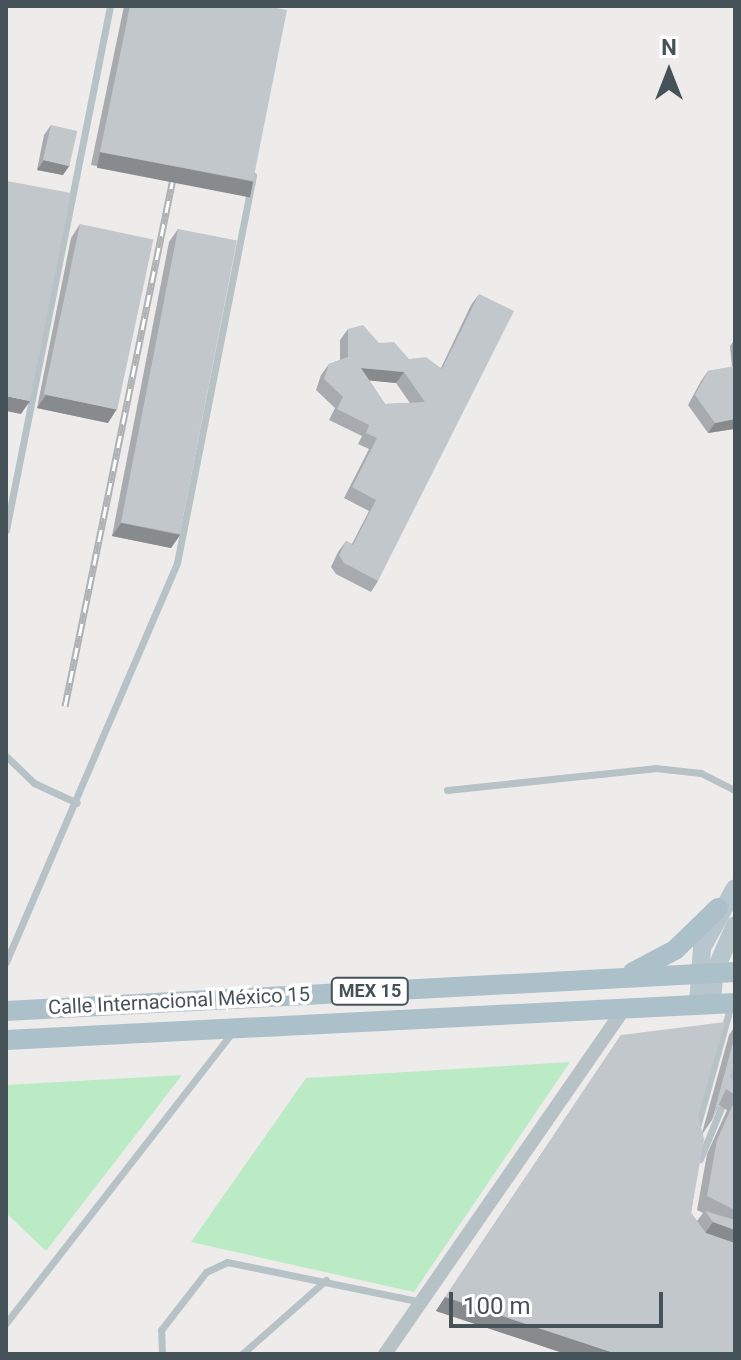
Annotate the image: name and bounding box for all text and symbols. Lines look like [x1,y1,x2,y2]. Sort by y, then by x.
north arrow [629,32,709,112]
text: N [661,35,677,60]
road number: MEX 15 [330,977,410,1005]
street label: Calle Internacional México 15 [47,982,311,1020]
scale bar [453,1276,667,1326]
text: 100 m [463,1292,530,1320]

